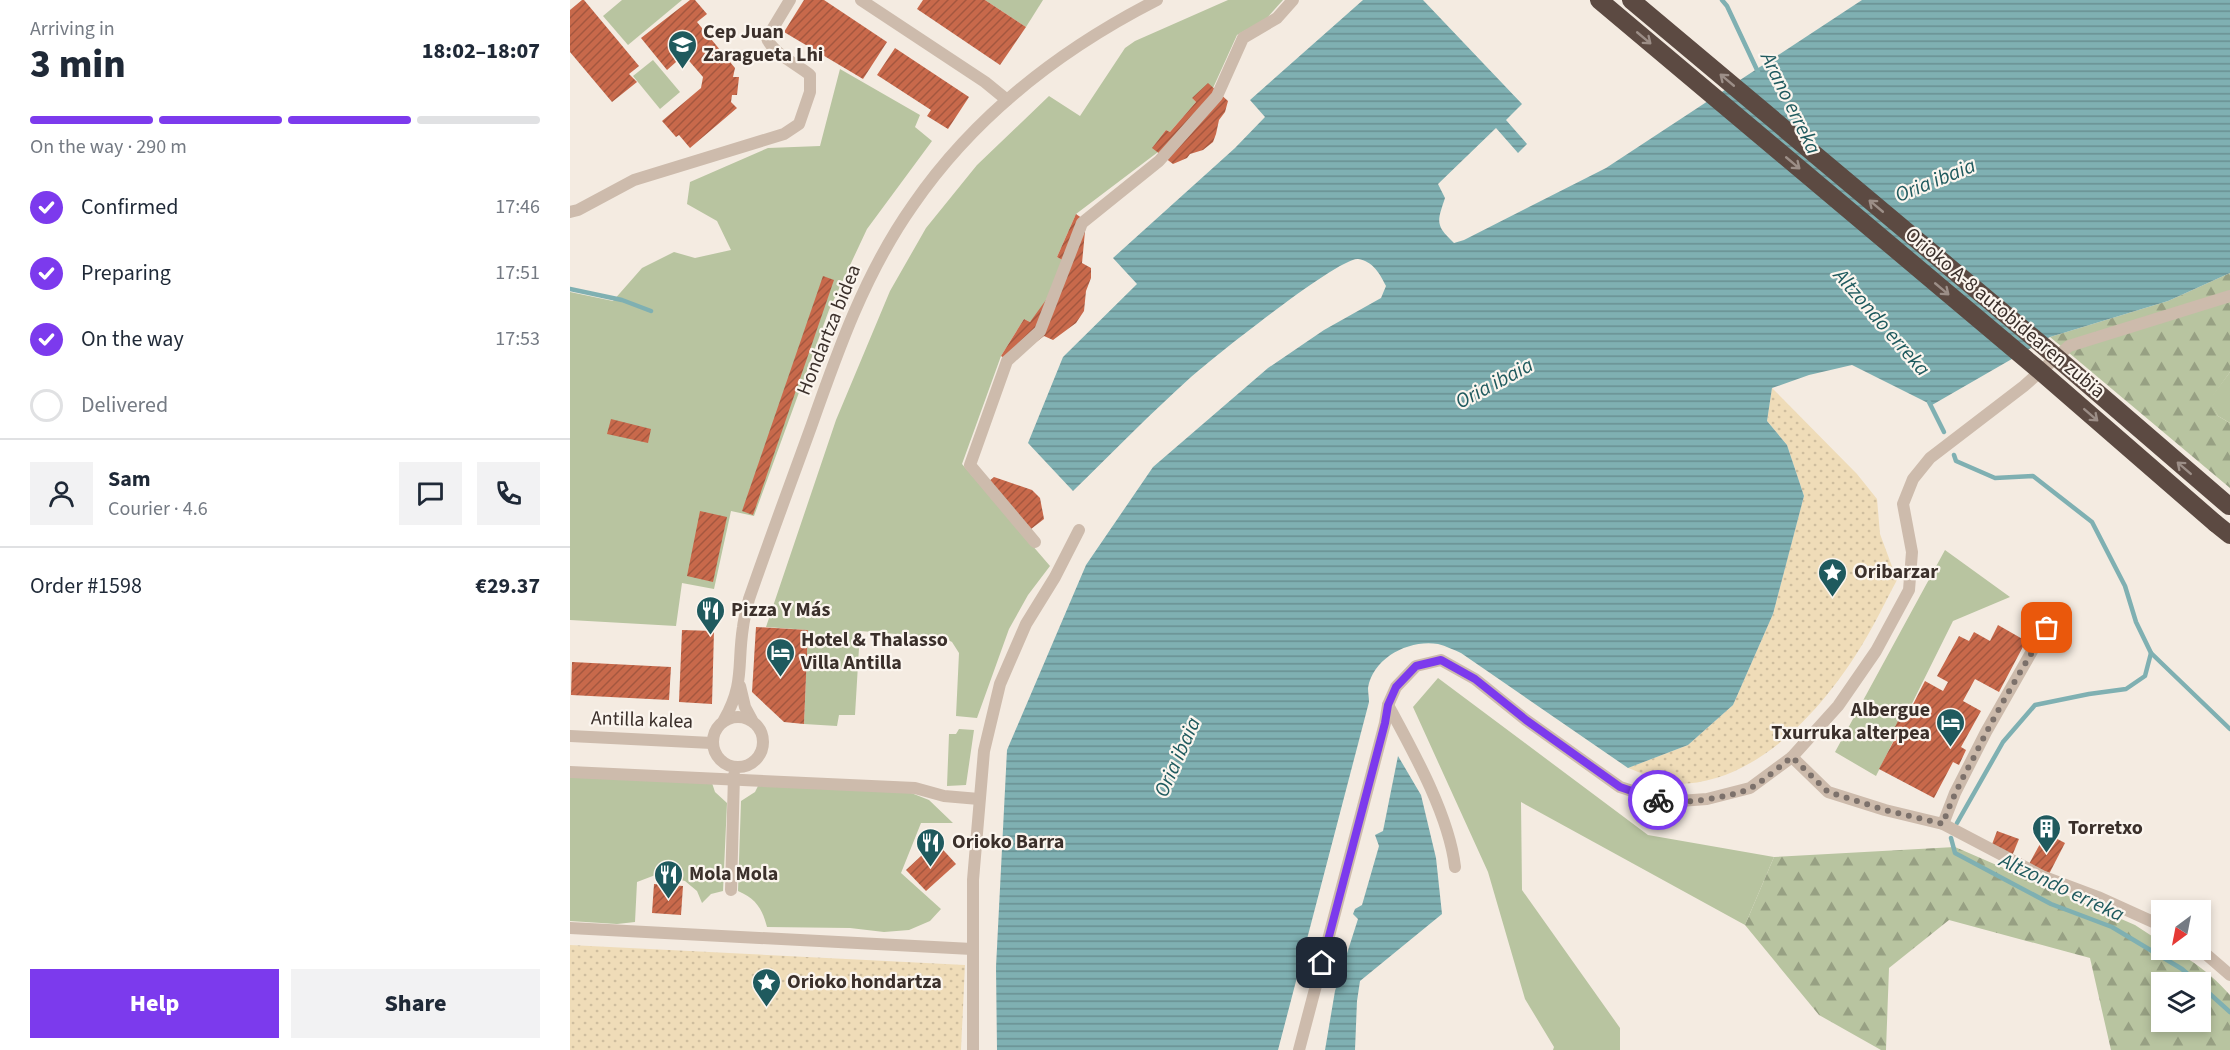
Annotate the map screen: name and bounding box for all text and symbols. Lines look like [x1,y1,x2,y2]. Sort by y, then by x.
text: Arriving in [30,15,115,43]
place label: Cep Juan Zaragueta Lhi [703,18,823,69]
school or university icon: Cep Juan Zaragueta Lhi [666,28,698,70]
one-way arrow [1636,31,1651,45]
text: 18:02–18:07 [422,35,540,67]
text: 3 min [30,37,126,93]
water label: Arano erreka [1752,45,1829,159]
one-way arrow [1720,73,1735,87]
text: On the way · 290 m [30,133,187,161]
water label: Oria ibaia [1890,150,1980,210]
one-way arrow [1785,157,1801,170]
icon: check [30,191,63,224]
text: Confirmed [81,191,178,223]
text: 17:46 [495,193,540,221]
one-way arrow [1868,199,1884,212]
street label: Orioko A-8 autobidearen zubia [1899,221,2111,405]
icon: check [30,257,63,290]
text: Preparing [81,257,171,289]
text: 17:51 [495,259,540,287]
street label: Hondartza bidea [790,260,868,400]
water label: Altzondo erreka [1825,260,1937,383]
one-way arrow [1934,282,1949,296]
icon: check [30,323,63,356]
text: On the way [81,323,184,355]
text: 17:53 [495,325,540,353]
water label: Oria ibaia [1450,350,1538,416]
text: Delivered [81,389,168,421]
one-way arrow [2083,409,2099,422]
one-way arrow [2177,461,2192,475]
button: person [30,462,93,525]
button: chat [399,462,462,525]
button: phone [477,462,540,525]
text: Sam [108,463,151,495]
text: Courier · 4.6 [108,495,208,523]
place icon: Oribarzar [1817,556,1849,598]
place label: Oribarzar [1854,558,1938,586]
text: Order #1598 [30,570,142,602]
text: €29.37 [475,570,540,602]
restaurant icon: Pizza Y Más [694,594,726,636]
place label: Pizza Y Más [731,596,830,624]
pin [2021,602,2072,653]
icon: bag [2030,611,2063,644]
place label: Hotel & Thalasso Villa Antilla [800,626,948,677]
hotel icon: Hotel & Thalasso Villa Antilla [764,636,796,678]
place label: Albergue Txurruka alterpea [1771,696,1930,747]
street label: Antilla kalea [590,704,694,736]
hotel icon: Albergue Txurruka alterpea [1935,706,1967,748]
water label: Oria ibaia [1146,712,1208,802]
courier [1628,770,1688,830]
icon: bike [1642,784,1675,817]
building icon: Torretxo [2031,812,2063,854]
place label: Torretxo [2068,814,2143,842]
restaurant icon: Orioko Barra [915,826,947,868]
place label: Orioko Barra [952,828,1064,856]
water label: Altzondo erreka [1993,844,2129,929]
restaurant icon: Mola Mola [652,858,684,900]
place label: Mola Mola [689,860,778,888]
north arrow [2151,900,2211,960]
map controls [2151,900,2211,1032]
pin [1296,937,1347,988]
icon: home [1305,946,1338,979]
place icon: Orioko hondartza [750,966,782,1008]
place label: Orioko hondartza [787,968,942,996]
button: Help [30,969,279,1038]
button: Share [291,969,540,1038]
button: layers [2151,972,2211,1032]

